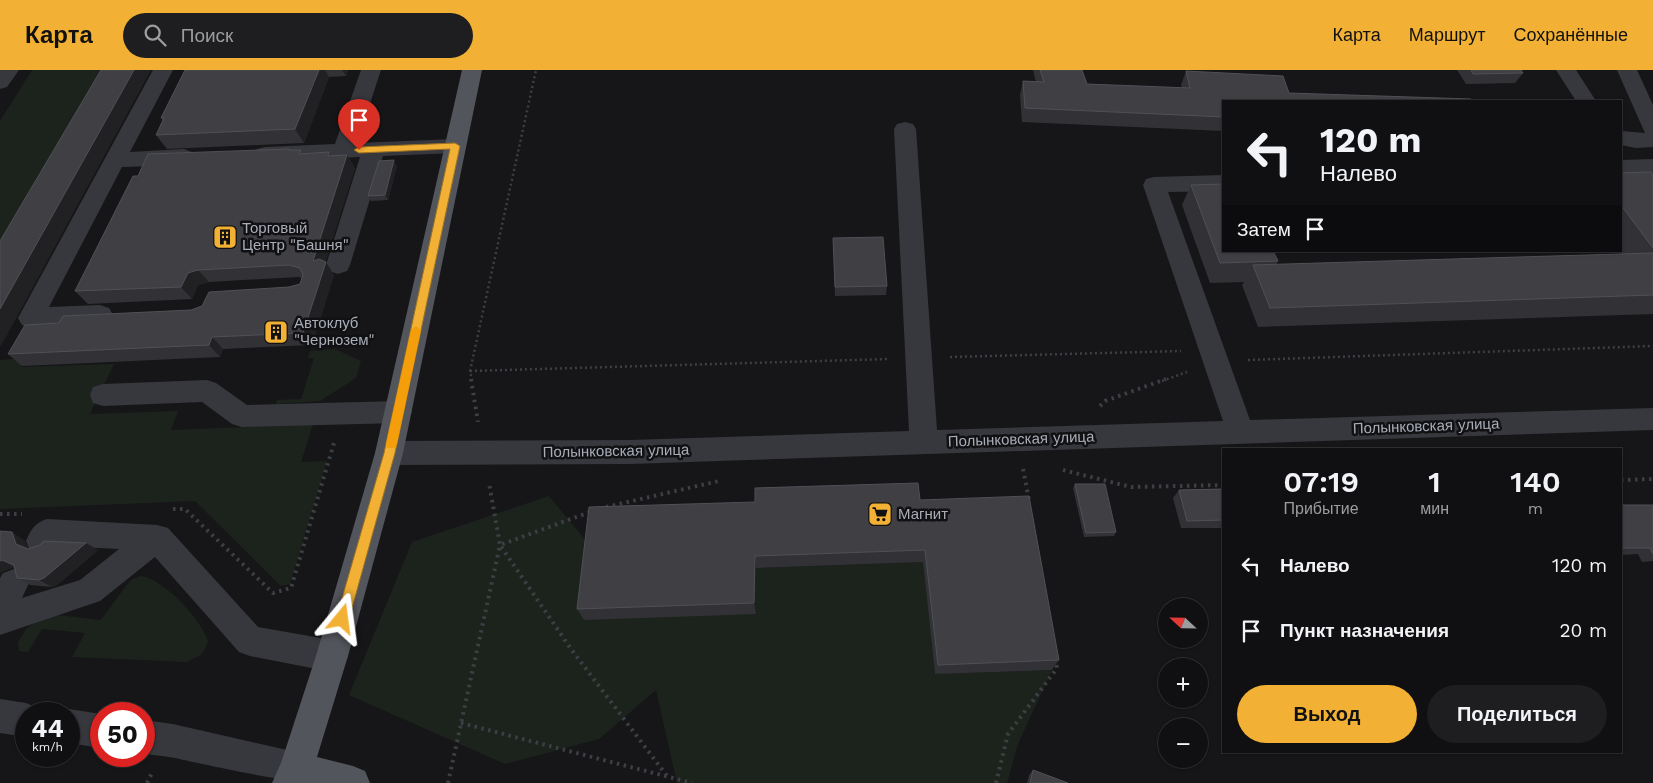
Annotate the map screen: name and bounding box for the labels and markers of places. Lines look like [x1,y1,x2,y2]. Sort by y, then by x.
pin [338,99,380,150]
place label: Торговый Центр "Башня" [242,219,349,254]
building icon: Торговый Центр "Башня" [212,224,238,250]
place label: Автоклуб "Чернозем" [294,314,375,349]
building icon: Автоклуб "Чернозем" [263,319,289,345]
supermarket icon: Магнит [867,501,893,527]
place label: Магнит [898,505,948,523]

